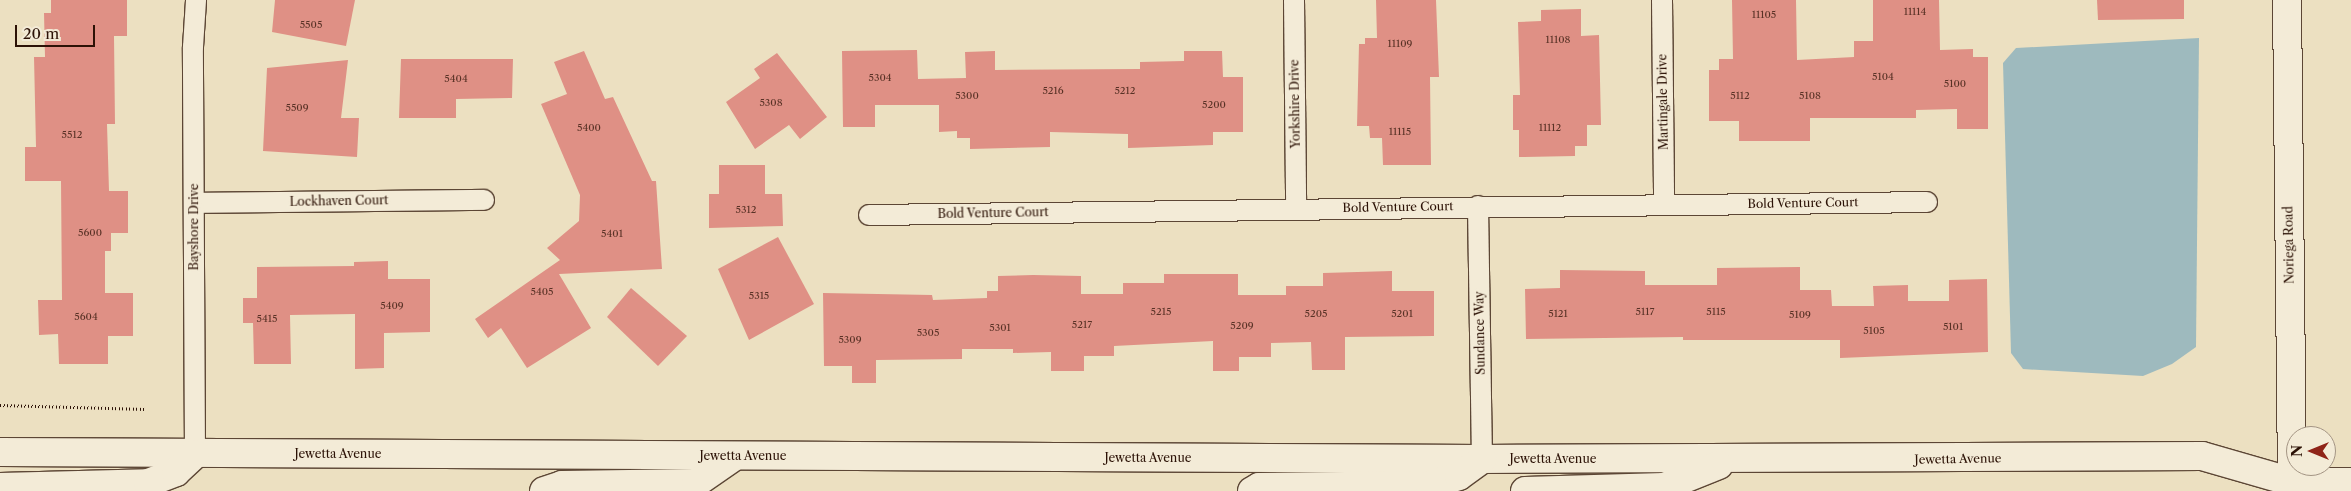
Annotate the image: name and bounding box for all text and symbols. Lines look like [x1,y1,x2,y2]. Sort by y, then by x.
house number: 11114 [1904,6,1926,18]
house number: 11105 [1752,9,1776,21]
scale bar [18,15,98,47]
house number: 5505 [300,19,322,31]
text: 20 m [23,24,59,43]
house number: 11108 [1546,34,1570,46]
house number: 11109 [1388,38,1412,50]
street label: Martingale Drive [1655,54,1671,150]
street label: Yorkshire Drive [1287,59,1303,149]
house number: 5104 [1872,71,1894,83]
house number: 5304 [868,72,892,84]
house number: 5404 [444,73,468,85]
house number: 5100 [1944,78,1966,90]
house number: 5216 [1042,85,1064,97]
house number: 5212 [1114,85,1136,97]
house number: 5300 [955,90,979,102]
house number: 5112 [1730,90,1750,102]
house number: 5108 [1799,90,1821,102]
house number: 5308 [759,97,783,109]
house number: 5200 [1202,99,1226,111]
house number: 5509 [285,102,309,114]
house number: 5400 [577,122,601,134]
house number: 11112 [1539,122,1561,134]
house number: 11115 [1389,126,1411,138]
house number: 5512 [62,129,82,141]
street label: Bayshore Drive [187,184,201,270]
street label: Lockhaven Court [289,193,389,209]
street label: Bold Venture Court [1747,195,1859,211]
street label: Bold Venture Court [1342,199,1454,215]
house number: 5312 [736,204,756,216]
street label: Bold Venture Court [937,205,1049,221]
street label: Noriega Road [2281,206,2297,284]
house number: 5600 [78,227,102,239]
house number: 5401 [601,228,623,240]
house number: 5405 [531,286,553,298]
house number: 5315 [749,290,769,302]
street label: Sundance Way [1472,291,1488,375]
house number: 5409 [380,300,404,312]
house number: 5215 [1151,306,1171,318]
house number: 5117 [1636,306,1654,318]
house number: 5115 [1706,306,1726,318]
house number: 5205 [1305,308,1327,320]
house number: 5201 [1391,308,1413,320]
house number: 5121 [1548,308,1568,320]
house number: 5109 [1789,309,1811,321]
house number: 5604 [74,311,98,323]
house number: 5415 [257,313,277,325]
house number: 5217 [1072,319,1092,331]
house number: 5209 [1230,320,1254,332]
house number: 5101 [1943,321,1963,333]
house number: 5301 [989,322,1011,334]
house number: 5105 [1863,325,1885,337]
house number: 5305 [917,327,939,339]
house number: 5309 [838,334,862,346]
north arrow [2286,426,2336,476]
text: N [2288,445,2306,457]
street label: Jewetta Avenue [294,447,382,461]
street label: Jewetta Avenue [699,449,787,463]
street label: Jewetta Avenue [1104,451,1192,465]
street label: Jewetta Avenue [1914,451,2002,467]
street label: Jewetta Avenue [1509,452,1597,466]

